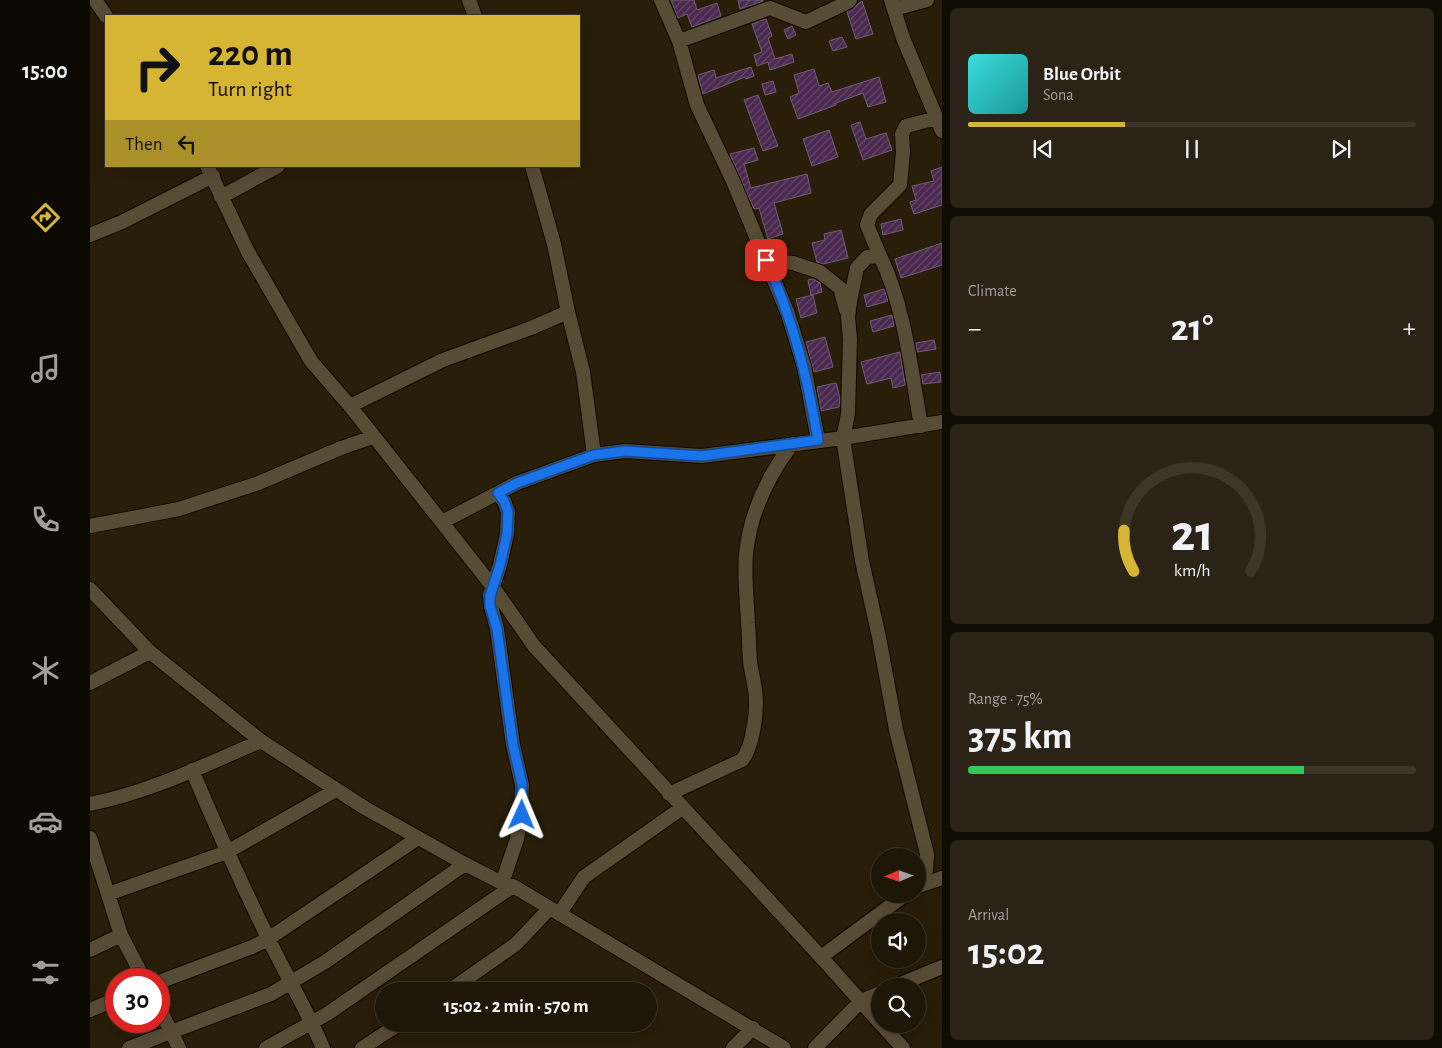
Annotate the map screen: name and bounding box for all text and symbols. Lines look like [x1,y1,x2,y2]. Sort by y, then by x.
icon: right [125,35,190,100]
text: 220 m [208,37,293,72]
text: 15:00 [22,60,68,82]
text: Blue Orbit [1043,65,1121,84]
text: Turn right [208,78,292,100]
text: Sona [1043,87,1074,103]
icon: left [173,130,201,158]
text: Then [125,135,163,154]
icon: previous [1029,135,1057,163]
icon: pause [1178,135,1206,163]
icon: next [1327,135,1355,163]
icon: directions [28,200,63,235]
pin [745,239,787,281]
icon: arrive [752,246,780,274]
text: Climate [968,283,1017,299]
text: 21° [1171,310,1213,348]
text: − [968,315,981,343]
text: + [1403,315,1416,343]
icon: music [28,351,63,386]
icon: phone [28,502,63,537]
text: 21 [1170,508,1214,560]
text: km/h [1174,562,1210,580]
icon: climate [28,653,63,688]
text: Range · 75% [968,691,1043,707]
text: 375 km [968,718,1072,756]
position arrow [495,788,547,840]
icon: car [28,804,63,839]
north arrow [871,848,926,902]
map controls [871,848,926,1033]
text: Arrival [968,907,1009,923]
button: sound [871,913,926,968]
text: 15:02 [968,934,1045,972]
icon: filters [28,955,63,990]
speed limit sign: 30 [105,968,170,1033]
button: search [871,978,926,1033]
text: 15:02 · 2 min · 570 m [443,997,589,1016]

